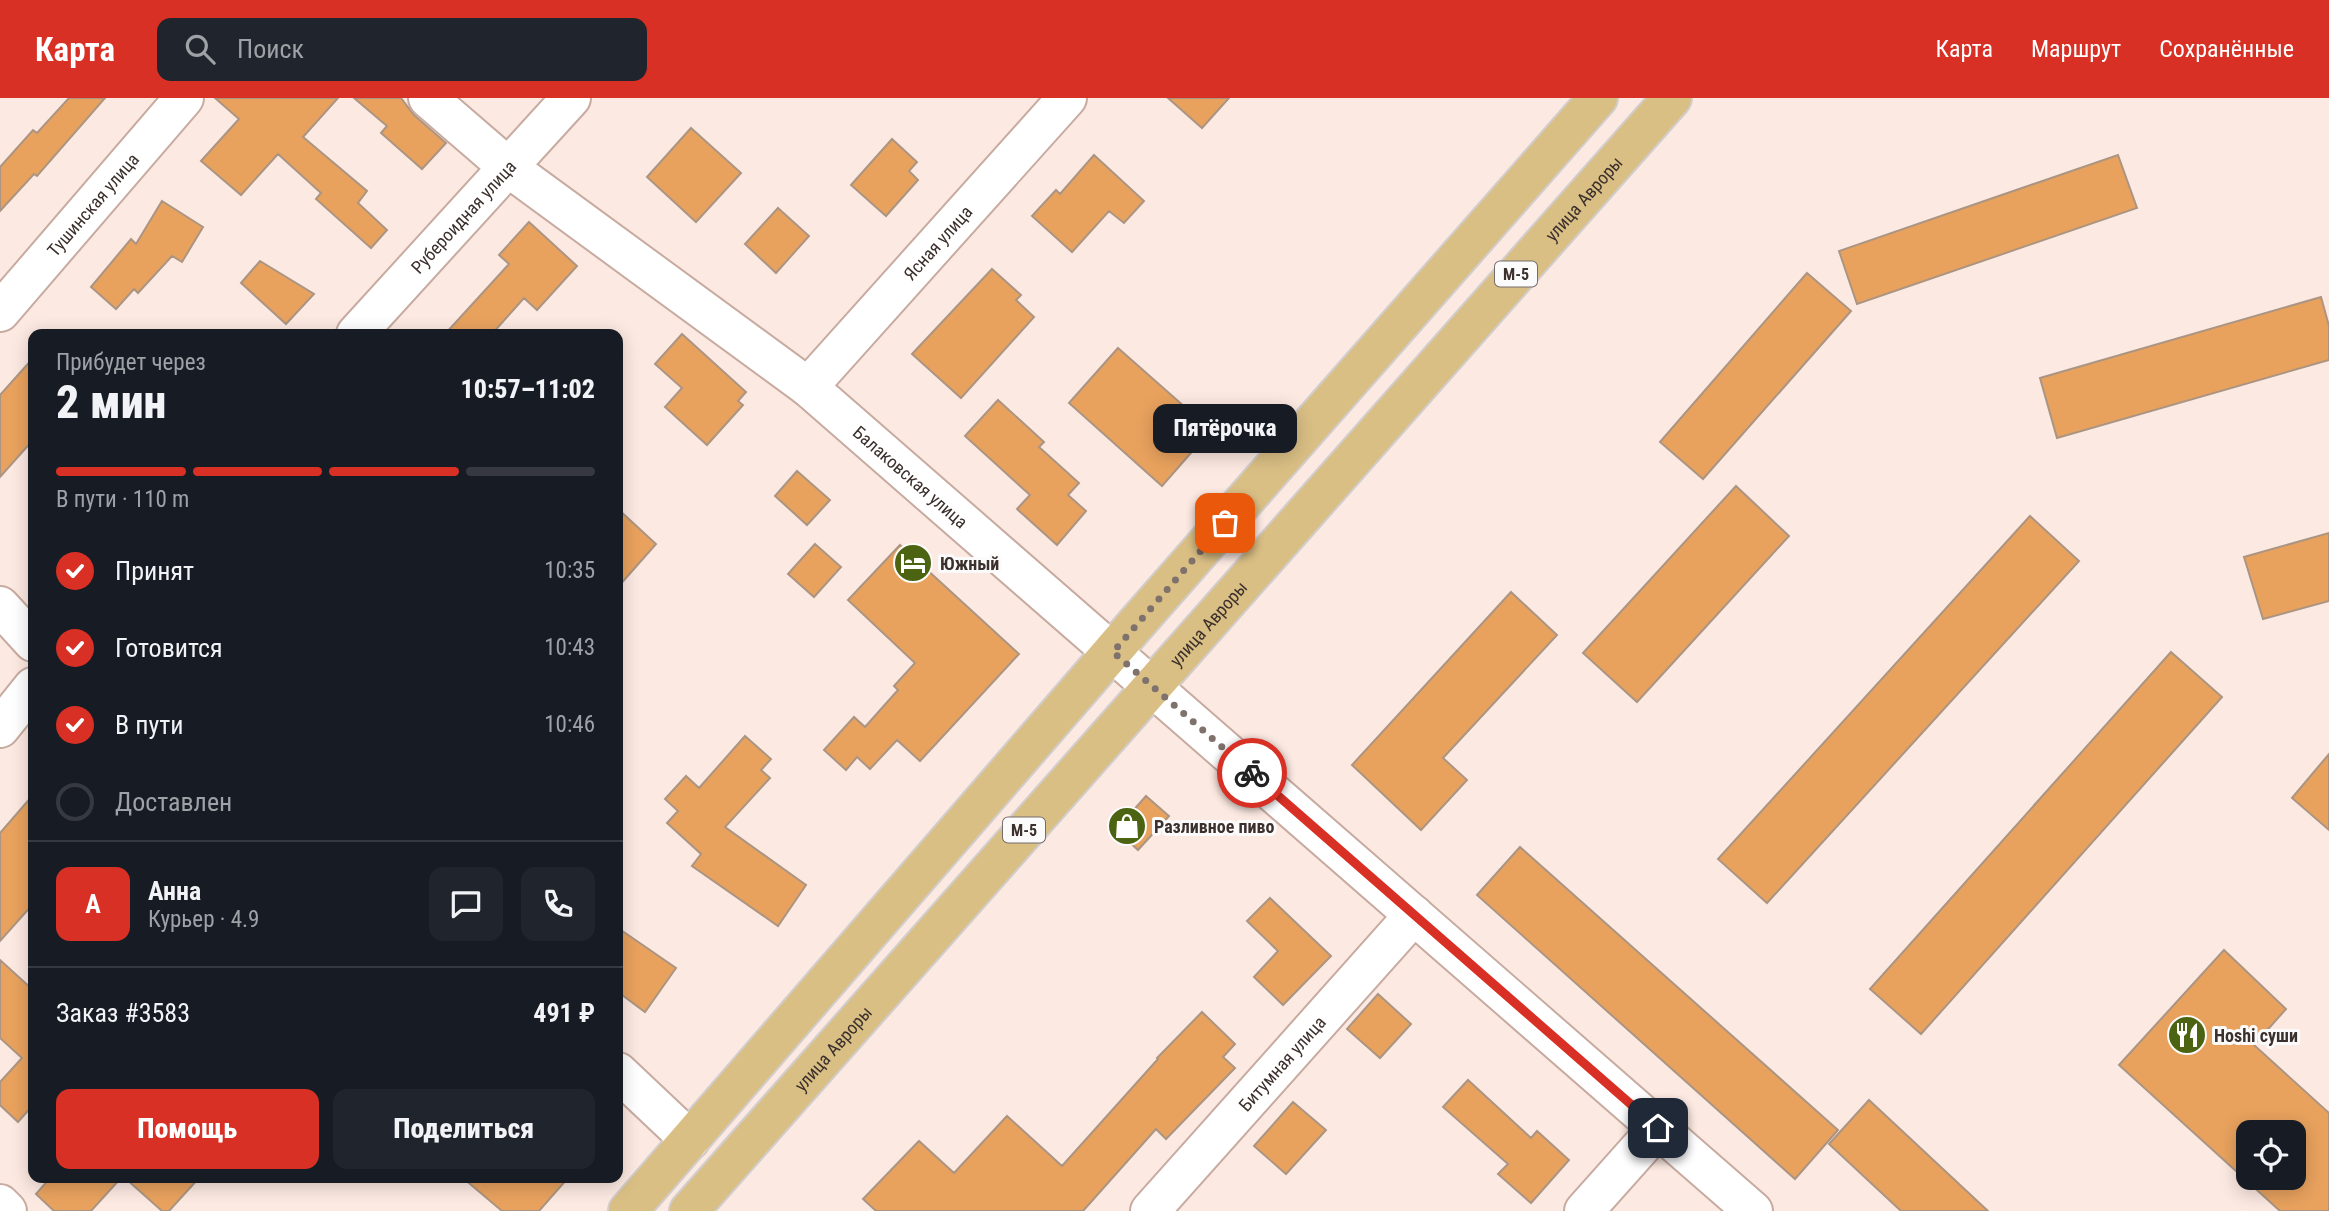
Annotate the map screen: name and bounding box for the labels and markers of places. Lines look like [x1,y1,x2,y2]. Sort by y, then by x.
callout: Пятёрочка [1153,404,1297,453]
pin [1195,493,1255,553]
hotel icon: Южный [892,542,934,584]
place label: Южный [940,553,999,574]
shop icon: Разливное пиво [1106,805,1148,847]
place label: Разливное пиво [1154,816,1274,837]
restaurant icon: Hoshi суши [2166,1014,2208,1056]
place label: Hoshi суши [2214,1025,2298,1046]
pin [1628,1098,1688,1158]

